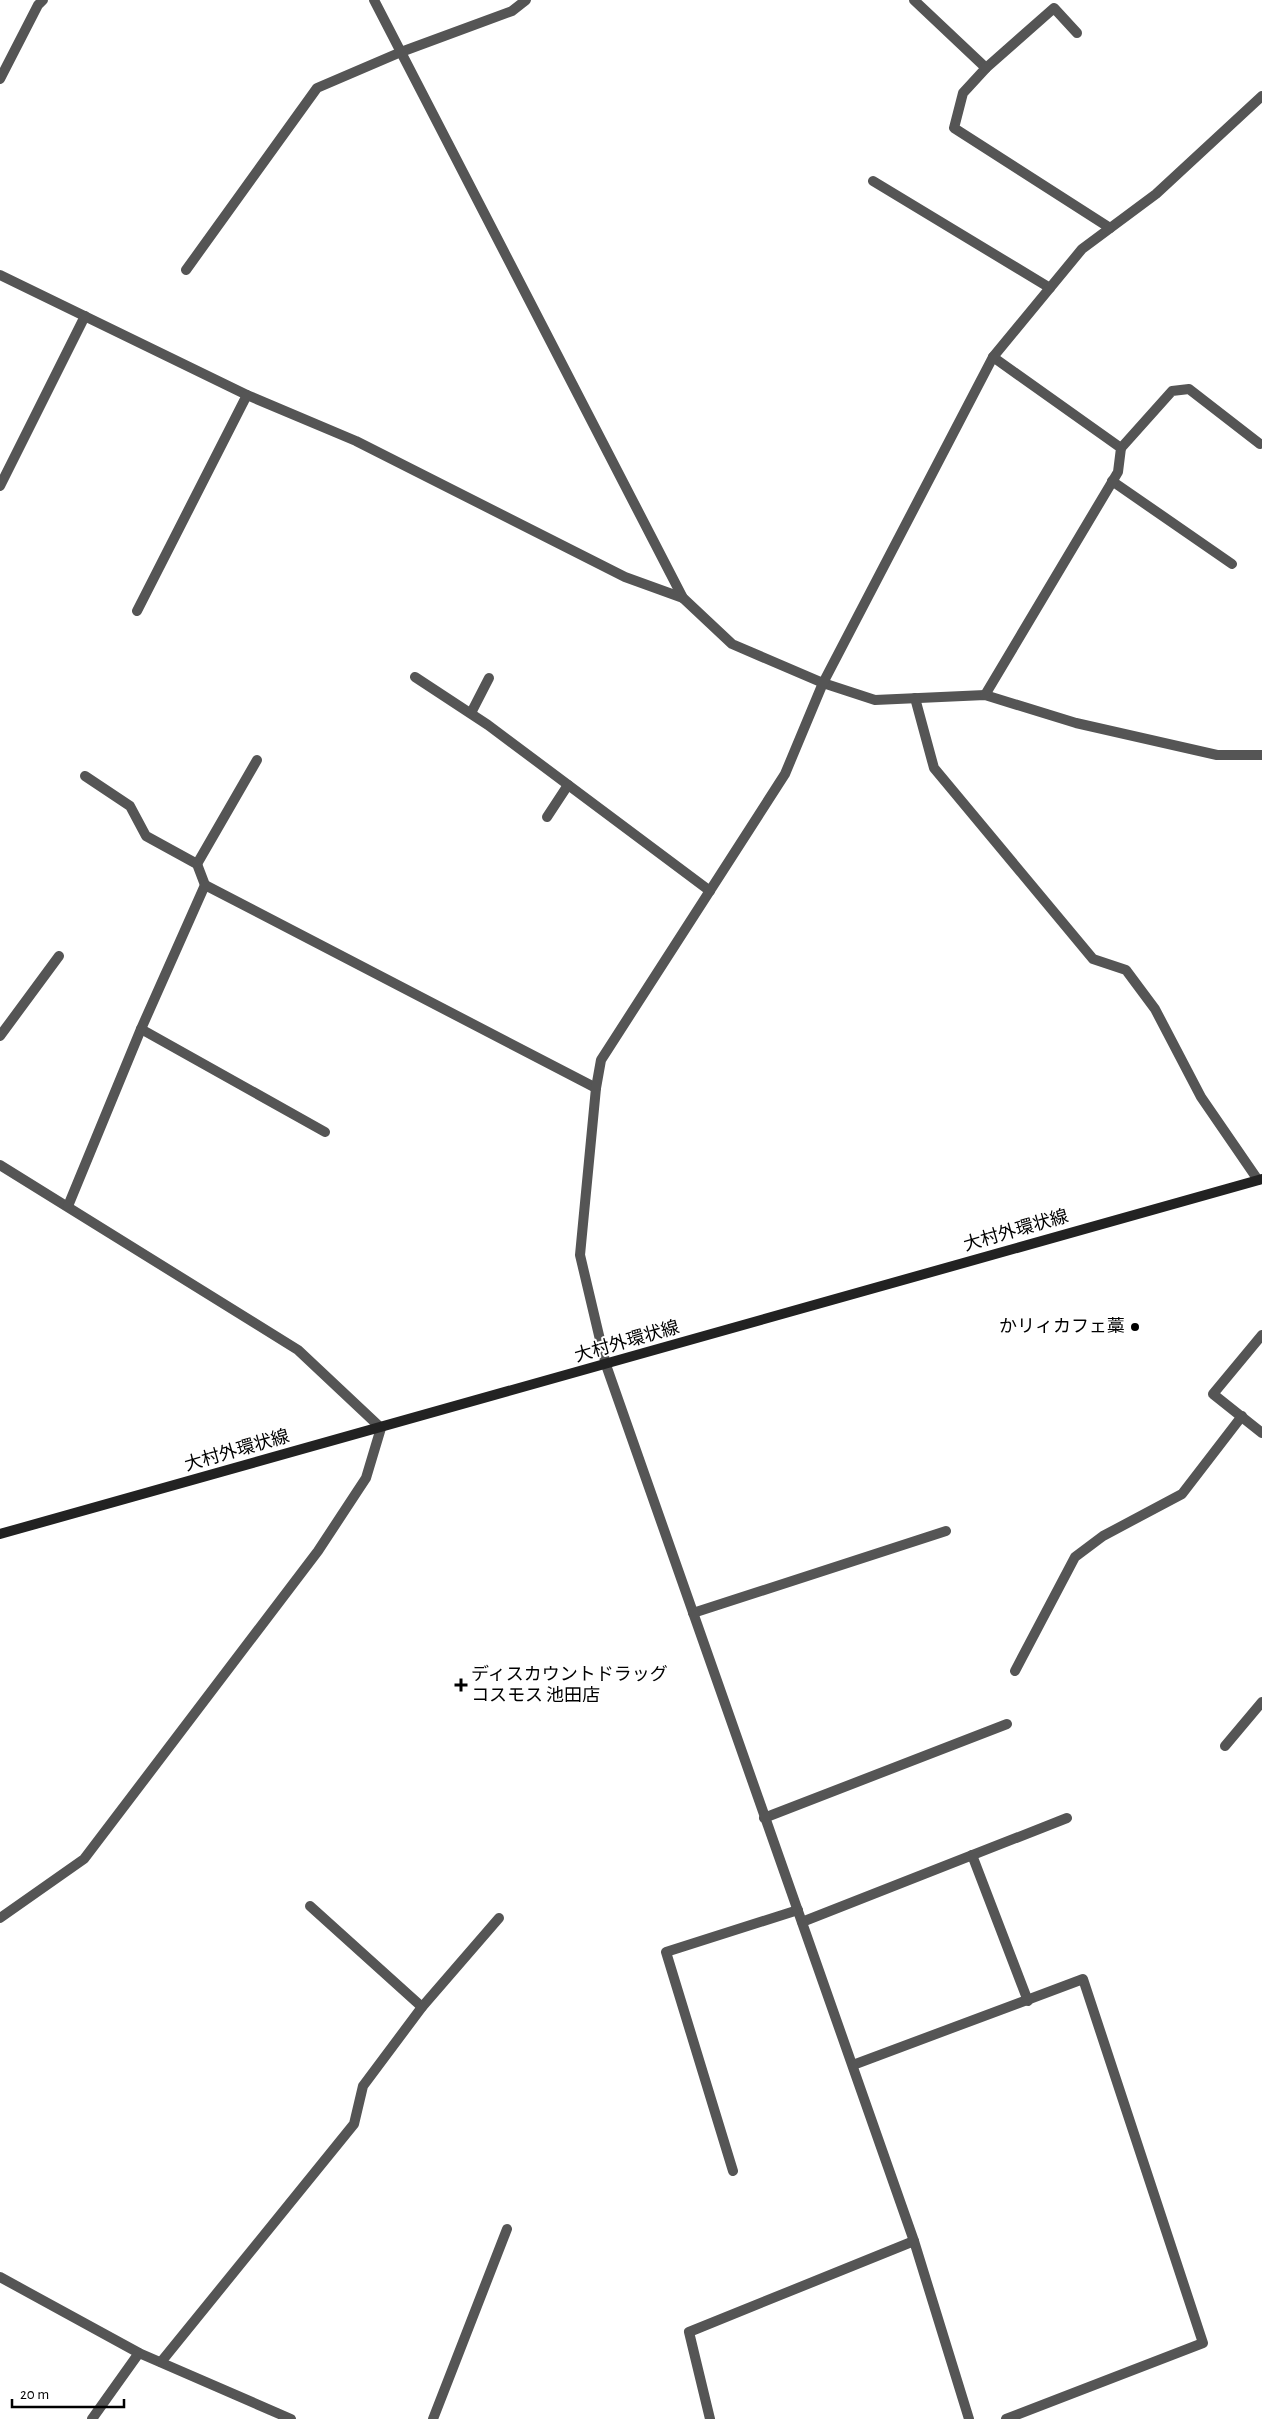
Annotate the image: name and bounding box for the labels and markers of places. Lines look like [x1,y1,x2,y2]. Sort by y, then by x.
place label: かリィカフェ藁 [999,1317,1125,1336]
marker: かリィカフェ藁 [1129,1321,1141,1333]
place label: ディスカウントドラッグ コスモス 池田店 [471,1664,668,1705]
marker: ディスカウントドラッグ コスモス 池田店 [455,1679,467,1691]

